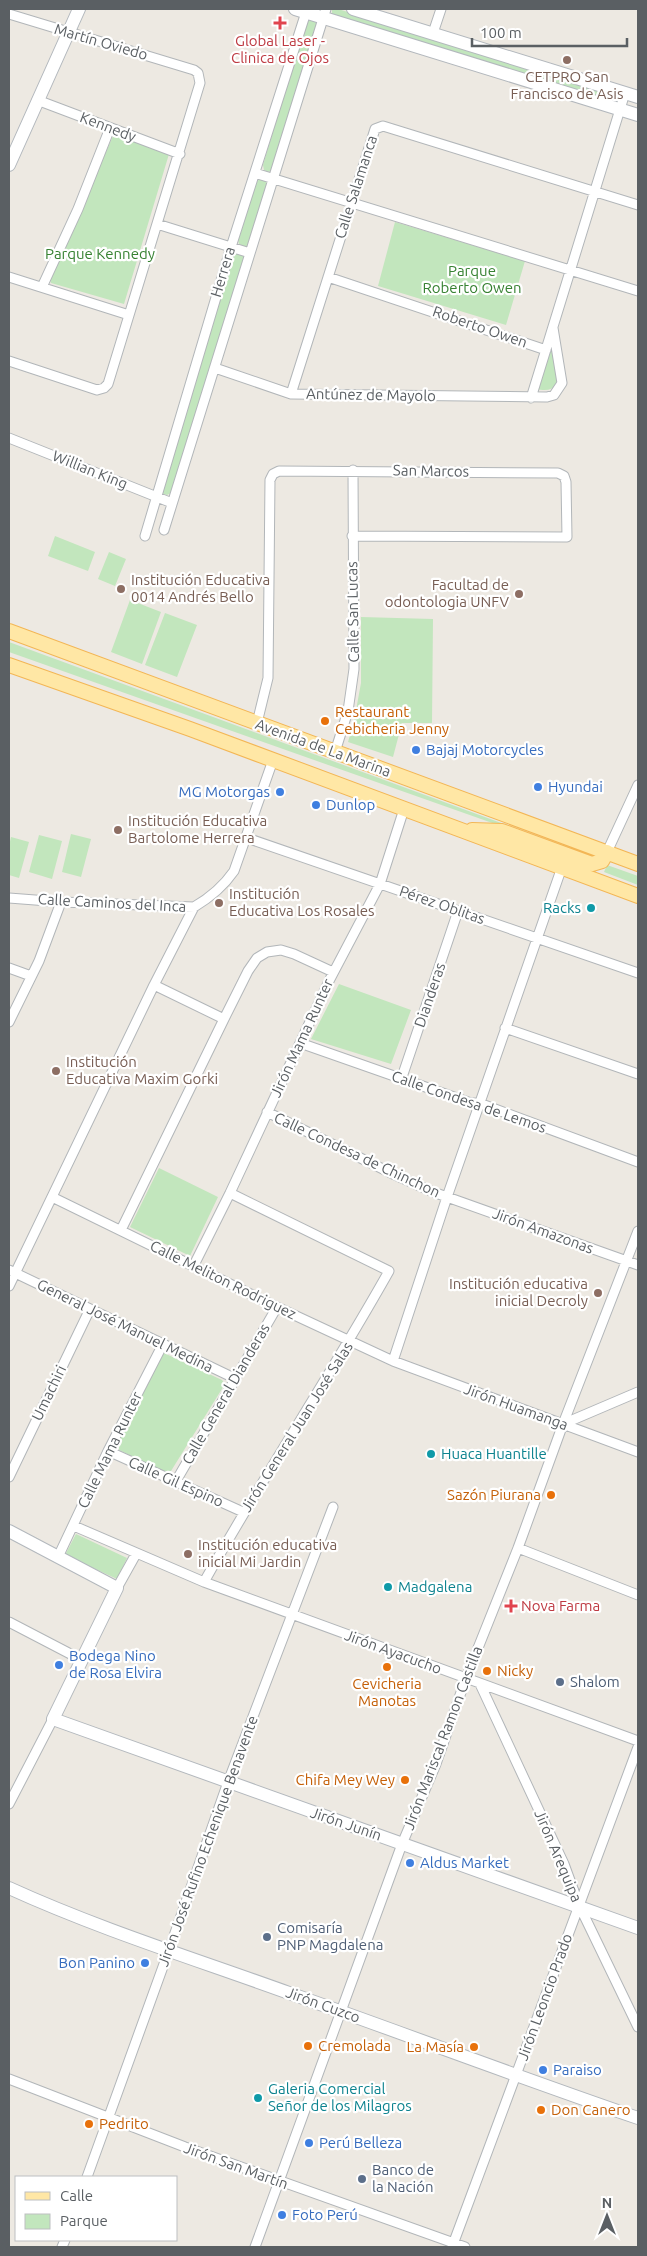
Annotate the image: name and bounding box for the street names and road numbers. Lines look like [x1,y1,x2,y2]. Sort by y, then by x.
street label: Martín Oviedo [52,20,150,63]
street label: Kennedy [78,108,139,145]
street label: Calle Salamanca [331,133,380,241]
street label: Herrera [207,245,238,299]
street label: Roberto Owen [431,302,530,351]
street label: Antúnez de Mayolo [306,385,436,404]
street label: Willian King [50,447,130,492]
street label: San Marcos [393,461,469,480]
street label: Calle San Lucas [343,561,362,663]
street label: Avenida de La Marina [253,715,393,780]
street label: Pérez Oblitas [397,882,487,927]
street label: Calle Caminos del Inca [37,890,187,915]
street label: Dianderas [411,960,449,1030]
street label: Jirón Mama Runter [267,976,337,1100]
street label: Calle Condesa de Lemos [390,1067,549,1136]
street label: Calle Condesa de Chinchon [272,1109,443,1201]
street label: Jirón Amazonas [490,1204,596,1257]
street label: Calle Meliton Rodriguez [147,1237,299,1322]
street label: General José Manuel Medina [34,1275,216,1376]
street label: Calle General Dianderas [178,1320,273,1467]
street label: Jirón General Juan José Salas [237,1339,356,1515]
street label: Umachiri [28,1362,69,1423]
street label: Jirón Huamanga [462,1380,571,1433]
street label: Calle Mama Runter [74,1388,145,1511]
street label: Calle Gil Espino [126,1453,226,1510]
street label: Jirón Ayacucho [342,1626,444,1677]
street label: Jirón Mariscal Ramon Castilla [400,1644,485,1832]
street label: Jirón José Rufino Echenique Benavente [154,1713,261,1969]
street label: Jirón Junín [308,1803,384,1844]
street label: Jirón Arequipa [531,1807,586,1905]
street label: Jirón Leoncio Prado [514,1931,575,2062]
street label: Jirón Cuzco [284,1983,363,2026]
street label: Jirón San Martín [182,2139,291,2192]

